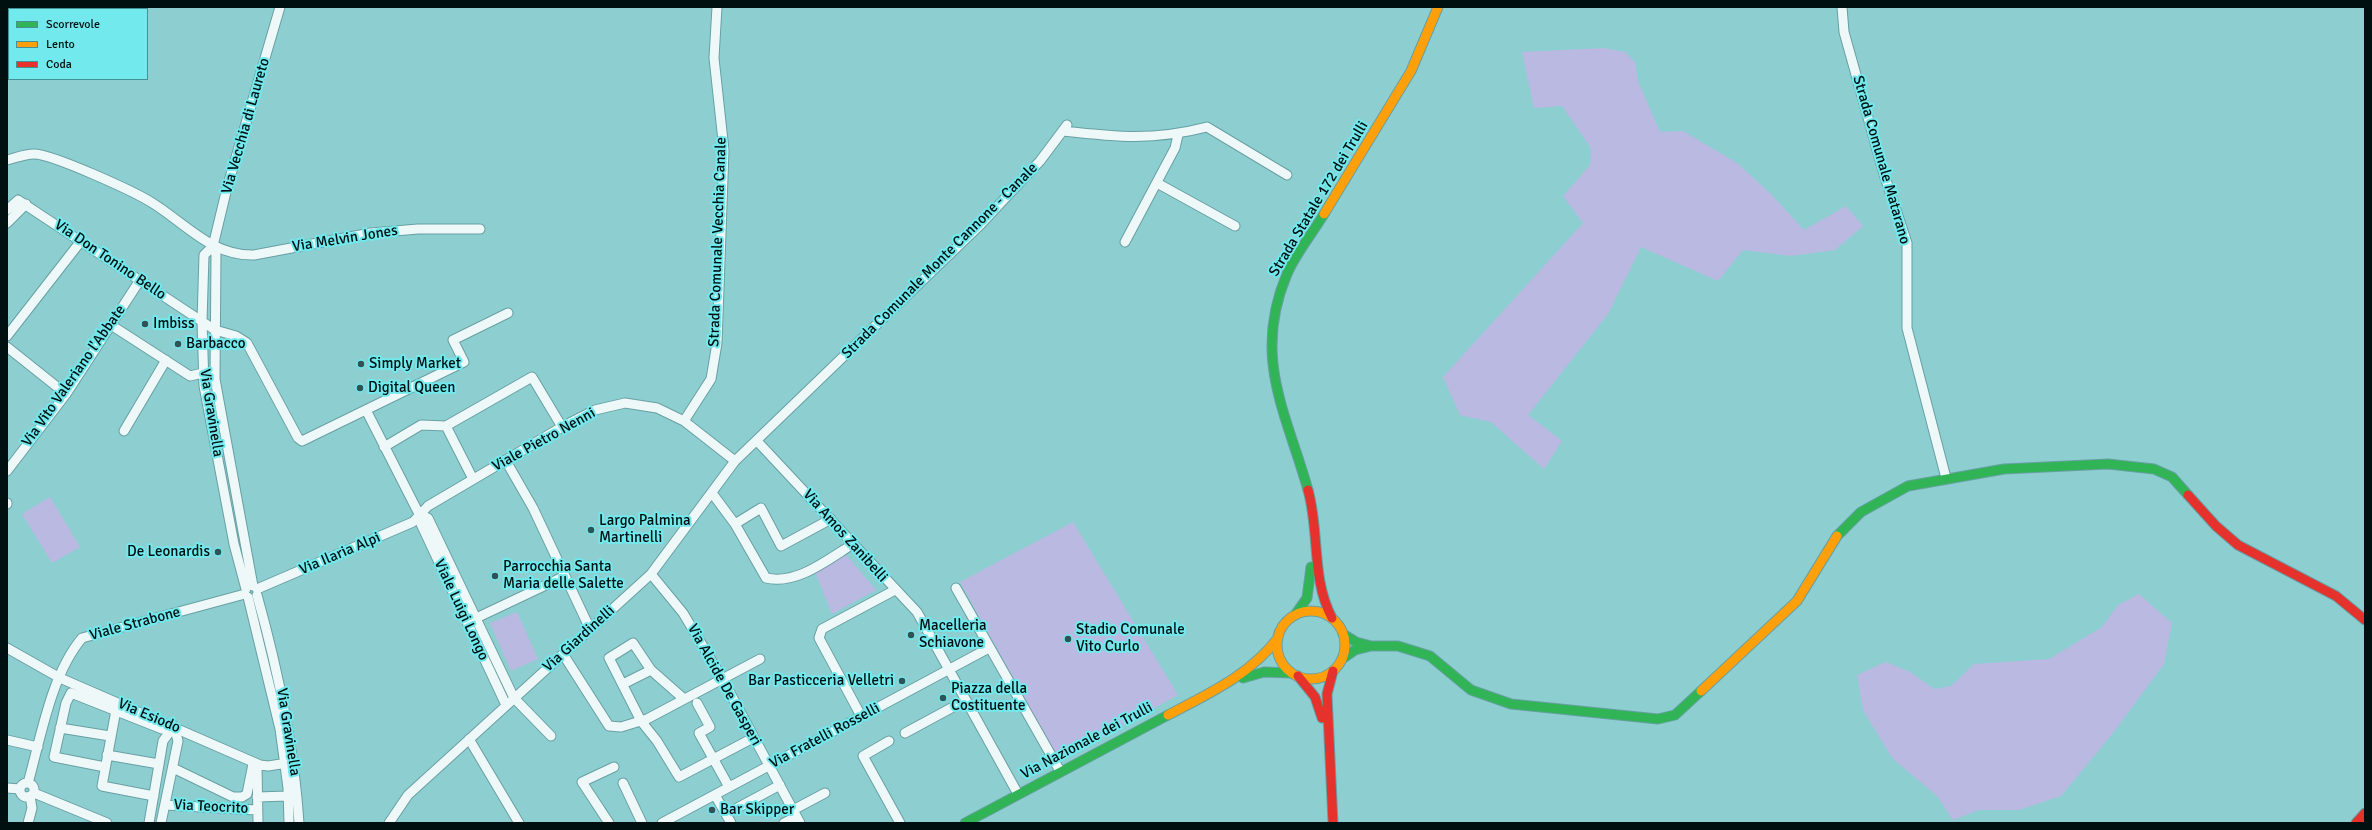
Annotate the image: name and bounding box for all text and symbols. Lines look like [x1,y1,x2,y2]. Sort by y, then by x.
legend [8,8,148,80]
text: Scorrevole [46,17,100,32]
text: Lento [46,37,75,52]
street label: Via Vecchia di Laureto [218,56,274,196]
text: Coda [46,57,72,72]
street label: Strada Comunale Matarano [1848,74,1914,246]
street label: Strada Statale 172 dei Trulli [1266,118,1372,280]
street label: Strada Comunale Vecchia Canale [705,137,731,347]
street label: Strada Comunale Monte Cannone - Canale [838,159,1042,363]
street label: Via Don Tonino Bello [51,216,169,304]
street label: Via Melvin Jones [291,222,399,256]
street label: Via Vito Valeriano l'Abbate [18,302,130,450]
place label: Imbiss [153,315,194,333]
marker: Imbiss [140,319,150,329]
place label: Barbacco [186,335,245,353]
marker: Barbacco [173,339,183,349]
place label: Simply Market [369,355,461,373]
marker: Simply Market [356,359,366,369]
street label: Via Gravinella [195,368,227,458]
place label: Digital Queen [368,379,455,397]
marker: Digital Queen [355,383,365,393]
street label: Viale Pietro Nenni [489,404,599,476]
street label: Via Amos Zanibelli [799,486,891,586]
place label: Largo Palmina Martinelli [599,512,691,547]
marker: Largo Palmina Martinelli [586,525,596,535]
street label: Via Ilaria Alpi [297,529,383,579]
place label: De Leonardis [127,543,210,561]
marker: De Leonardis [213,547,223,557]
street label: Viale Luigi Longo [430,557,492,663]
place label: Parrocchia Santa Maria delle Salette [503,558,624,593]
marker: Parrocchia Santa Maria delle Salette [490,571,500,581]
street label: Via Giardinelli [539,602,619,676]
street label: Viale Strabone [88,603,182,645]
place label: Macelleria Schiavone [919,617,987,652]
street label: Via Alcide De Gasperi [683,621,765,749]
place label: Stadio Comunale Vito Curlo [1076,621,1185,656]
marker: Macelleria Schiavone [906,630,916,640]
marker: Stadio Comunale Vito Curlo [1063,634,1073,644]
place label: Bar Pasticceria Velletri [748,672,894,690]
marker: Bar Pasticceria Velletri [897,676,907,686]
place label: Piazza della Costituente [951,680,1027,715]
street label: Via Gravinella [272,687,304,777]
marker: Piazza della Costituente [938,693,948,703]
street label: Via Esiodo [115,695,183,737]
street label: Via Fratelli Rosselli [767,699,883,773]
street label: Via Nazionale dei Trulli [1018,699,1156,783]
street label: Via Teocrito [173,796,249,818]
place label: Bar Skipper [720,801,794,819]
marker: Bar Skipper [707,805,717,815]

